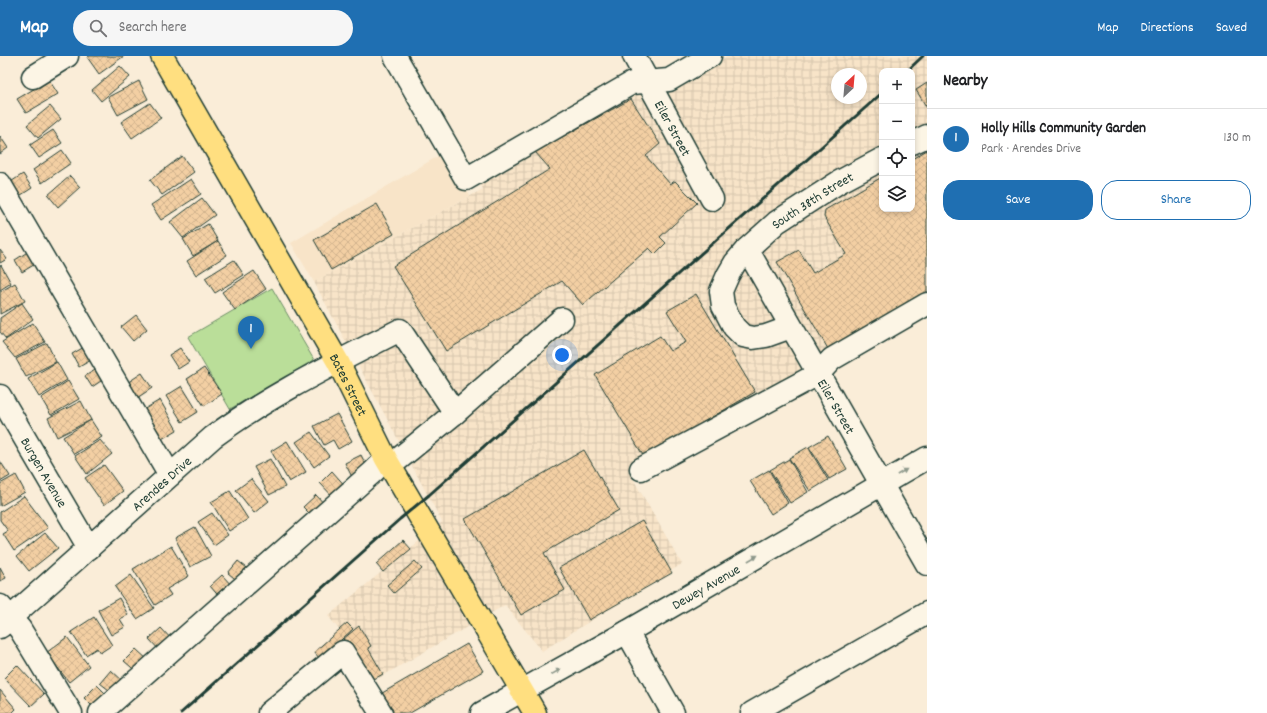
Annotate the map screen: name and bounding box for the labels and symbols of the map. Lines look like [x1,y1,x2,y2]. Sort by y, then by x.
north arrow [831,68,867,104]
street label: Eiler Street [648,97,695,160]
street label: South 38th Street [767,168,858,235]
pin: 1 [238,316,264,349]
your location [552,345,572,365]
street label: Bates Street [323,350,371,420]
street label: Eiler Street [811,376,859,439]
street label: Burgen Avenue [14,434,71,512]
street label: Arendes Drive [128,452,197,517]
one-way arrow [896,468,908,475]
one-way arrow [748,555,759,562]
street label: Dewey Avenue [669,560,744,616]
one-way arrow [550,668,561,675]

